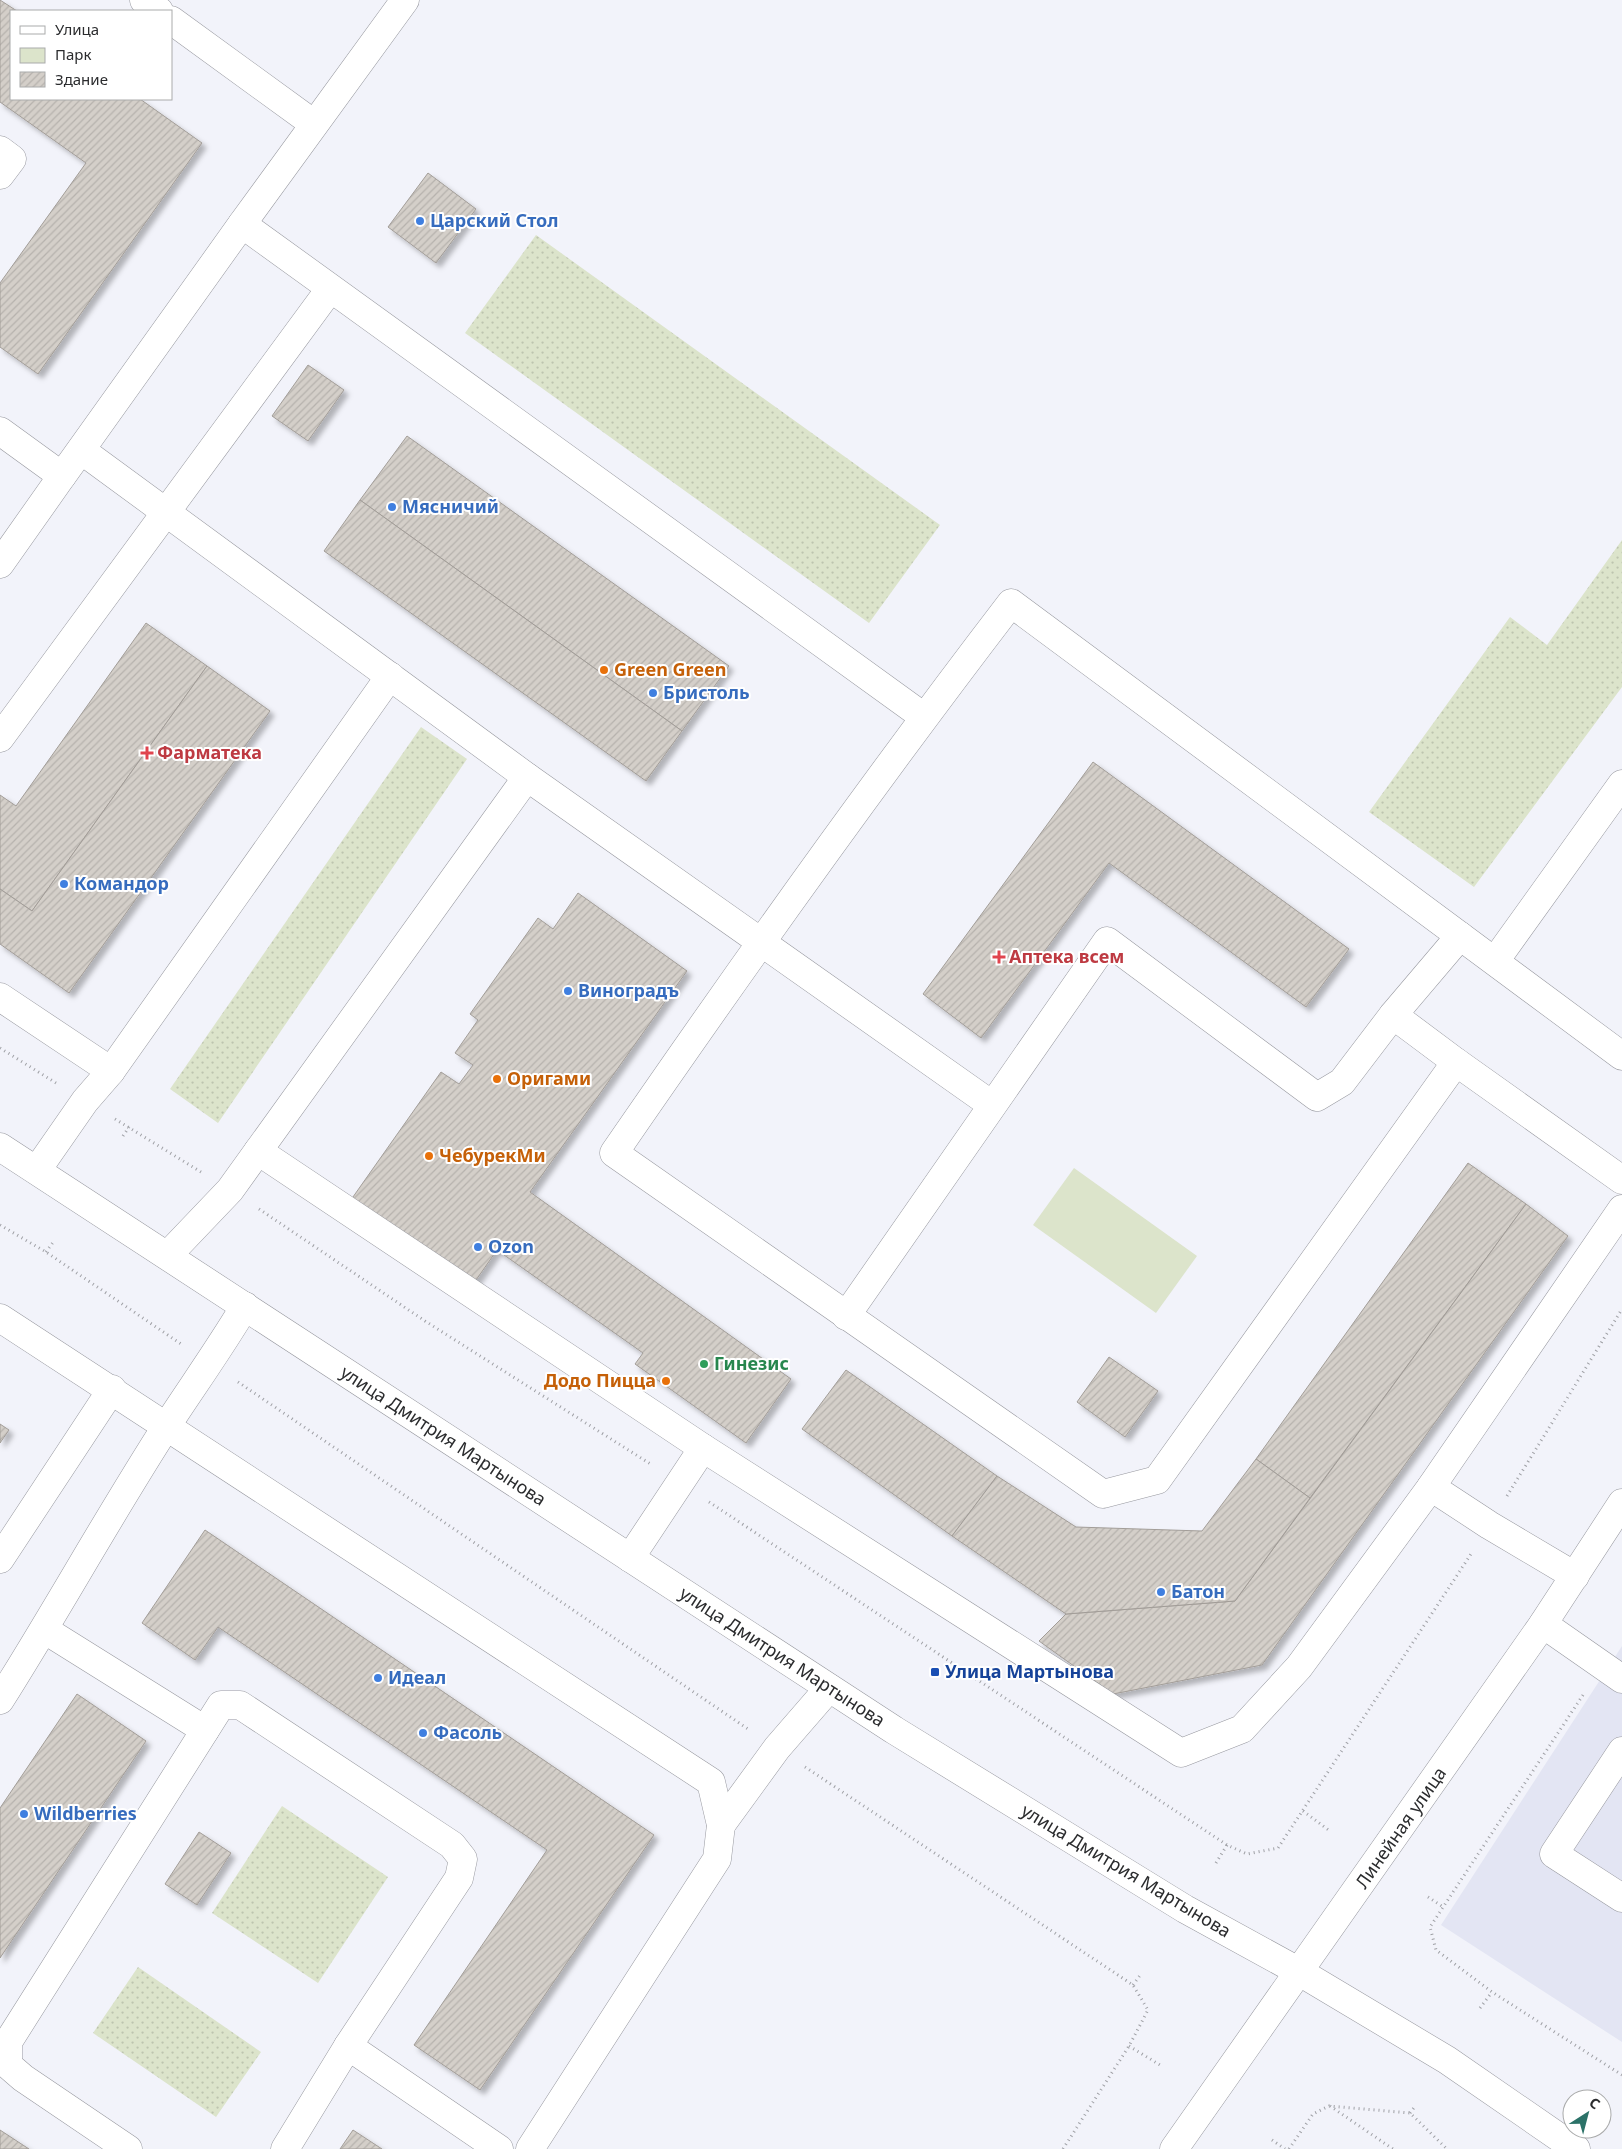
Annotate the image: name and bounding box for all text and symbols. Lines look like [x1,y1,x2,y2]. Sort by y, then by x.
legend [10,10,172,100]
text: Улица [55,19,99,39]
text: Парк [55,44,91,64]
text: Здание [55,69,108,89]
place label: Царский Стол [430,208,559,232]
marker: Царский Стол [414,215,426,227]
place label: Мясничий [402,494,499,518]
marker: Мясничий [386,501,398,513]
place label: Green Green [614,657,727,681]
marker: Green Green [598,664,610,676]
place label: Бристоль [663,680,750,704]
marker: Бристоль [647,687,659,699]
place label: Фарматека [157,740,262,764]
marker: Фарматека [141,747,153,759]
place label: Командор [74,871,169,895]
marker: Командор [58,878,70,890]
place label: Аптека всем [1009,944,1124,968]
marker: Аптека всем [993,951,1005,963]
place label: Виноградъ [578,978,679,1002]
marker: Виноградъ [562,985,574,997]
place label: Оригами [507,1066,591,1090]
marker: Оригами [491,1073,503,1085]
place label: ЧебурекМи [439,1143,546,1167]
marker: ЧебурекМи [423,1150,435,1162]
place label: Ozon [488,1234,534,1258]
marker: Ozon [472,1241,484,1253]
place label: Гинезис [714,1351,789,1375]
marker: Гинезис [698,1358,710,1370]
street label: улица Дмитрия Мартынова [336,1360,551,1511]
place label: Додо Пицца [544,1368,656,1392]
marker: Додо Пицца [660,1375,672,1387]
place label: Батон [1171,1579,1225,1603]
street label: улица Дмитрия Мартынова [675,1581,890,1732]
marker: Батон [1155,1586,1167,1598]
place label: Улица Мартынова [945,1659,1114,1683]
place label: Идеал [388,1665,446,1689]
marker: Улица Мартынова [929,1666,941,1678]
marker: Идеал [372,1672,384,1684]
place label: Фасоль [433,1720,502,1744]
marker: Фасоль [417,1727,429,1739]
street label: Линейная улица [1349,1762,1451,1893]
street label: улица Дмитрия Мартынова [1017,1798,1236,1942]
place label: Wildberries [34,1801,137,1825]
marker: Wildberries [18,1808,30,1820]
north arrow [1562,2089,1612,2139]
text: С [1586,2093,1604,2113]

